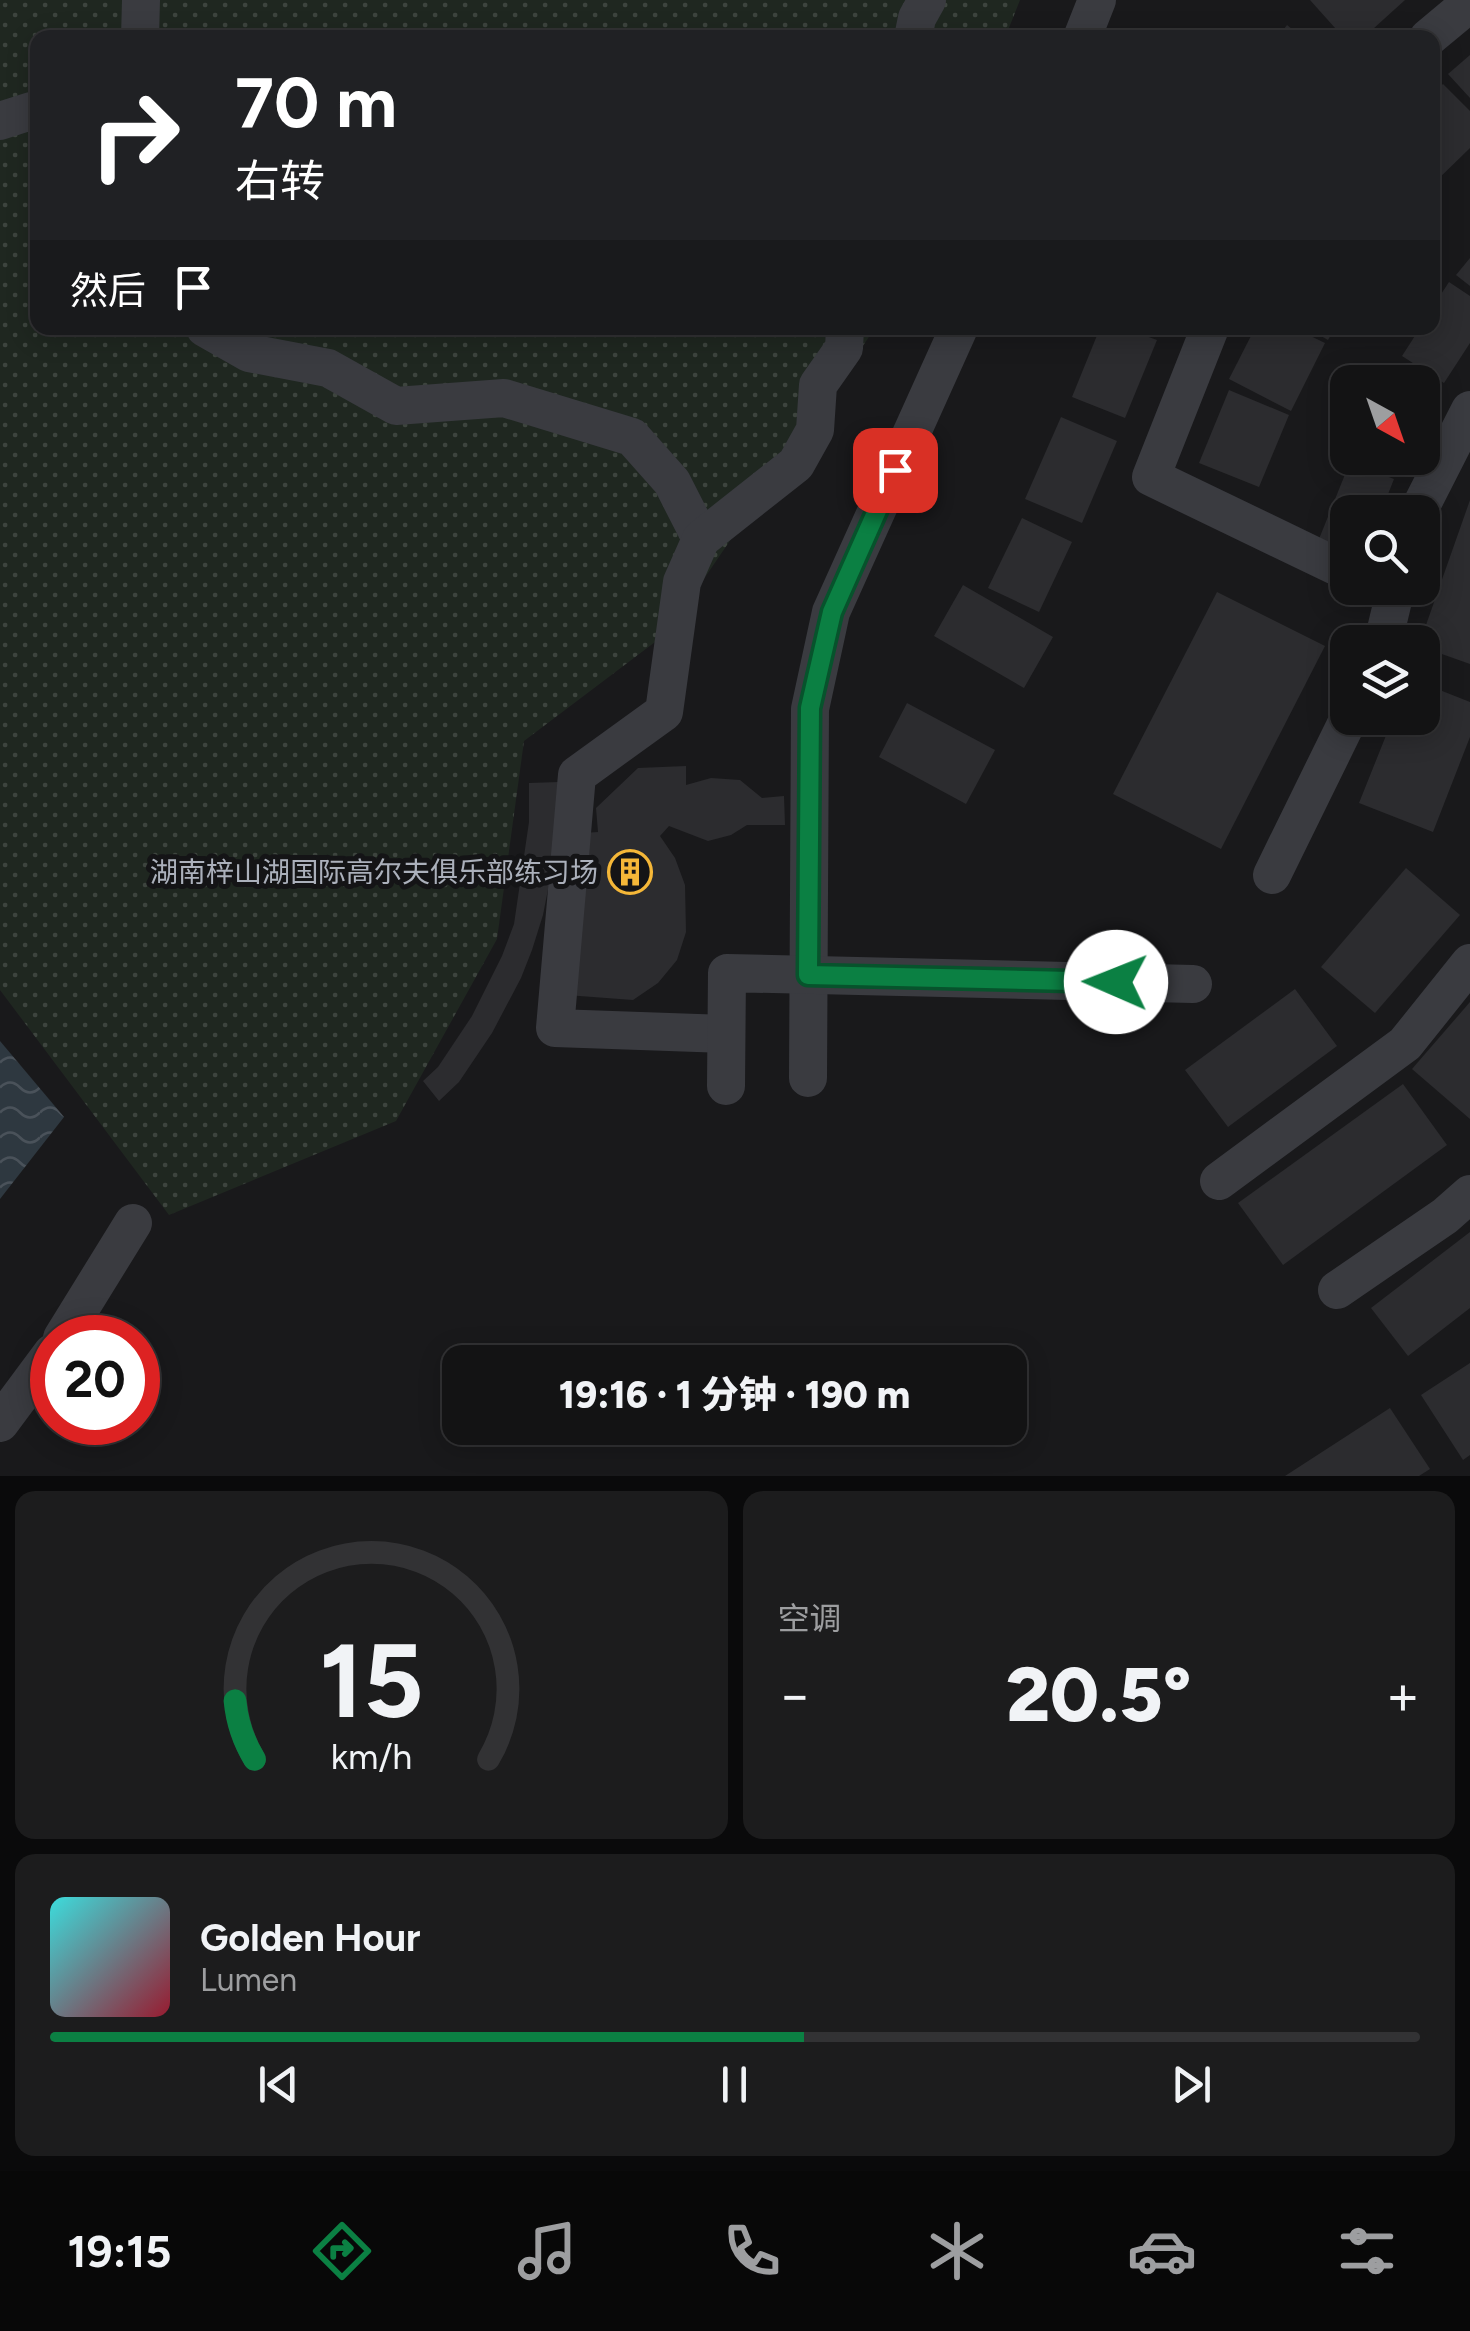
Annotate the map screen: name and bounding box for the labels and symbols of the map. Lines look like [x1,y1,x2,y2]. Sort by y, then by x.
north arrow [1330,365,1440,475]
pin [853,428,938,513]
building icon: 湖南梓山湖国际高尔夫俱乐部练习场 [607,849,653,895]
place label: 湖南梓山湖国际高尔夫俱乐部练习场 [150,855,598,889]
position arrow [1064,930,1168,1034]
speed limit sign: 20 [30,1315,160,1445]

